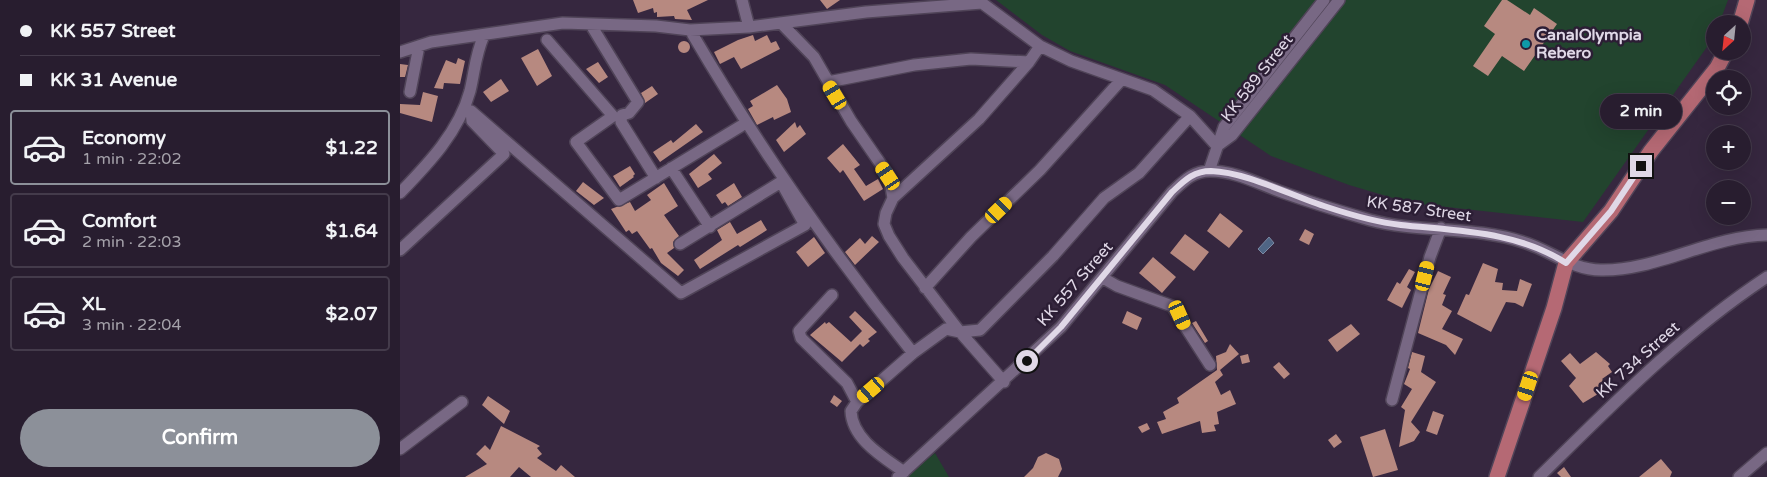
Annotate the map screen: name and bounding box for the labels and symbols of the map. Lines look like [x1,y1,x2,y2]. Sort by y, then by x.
north arrow [1706,15,1751,60]
place label: CanalOlympia Rebero [1536,25,1642,63]
street label: KK 589 Street [1217,30,1297,126]
marker: CanalOlympia Rebero [1520,38,1532,50]
car [820,78,849,112]
callout: 2 min [1600,94,1682,128]
route end [1630,155,1652,177]
car [873,159,902,193]
street label: KK 587 Street [1365,192,1473,226]
car [982,194,1015,226]
street label: KK 557 Street [1033,238,1117,330]
car [1414,260,1435,292]
car [1167,298,1192,332]
street label: KK 734 Street [1592,317,1684,403]
route start [1016,350,1038,372]
car [1516,369,1539,403]
car [854,374,887,406]

